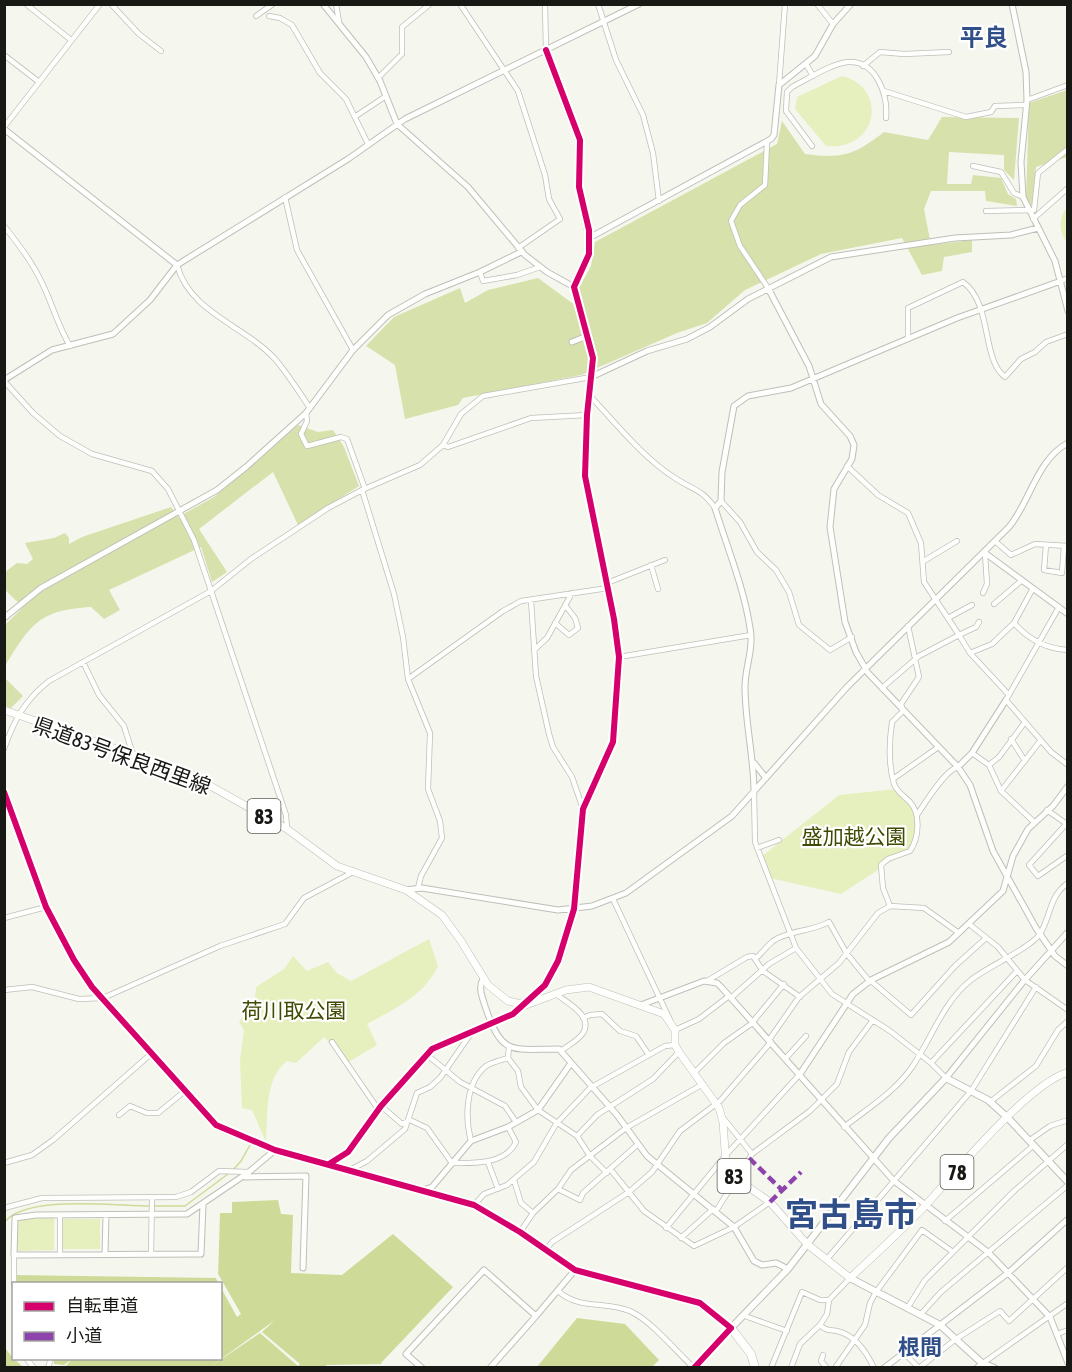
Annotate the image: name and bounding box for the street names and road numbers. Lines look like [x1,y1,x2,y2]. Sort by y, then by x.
street label: 県道83号保良西里線 [30,712,214,798]
road number: 83 [248,799,280,833]
road number: 78 [940,1155,974,1189]
road number: 83 [718,1159,750,1193]

